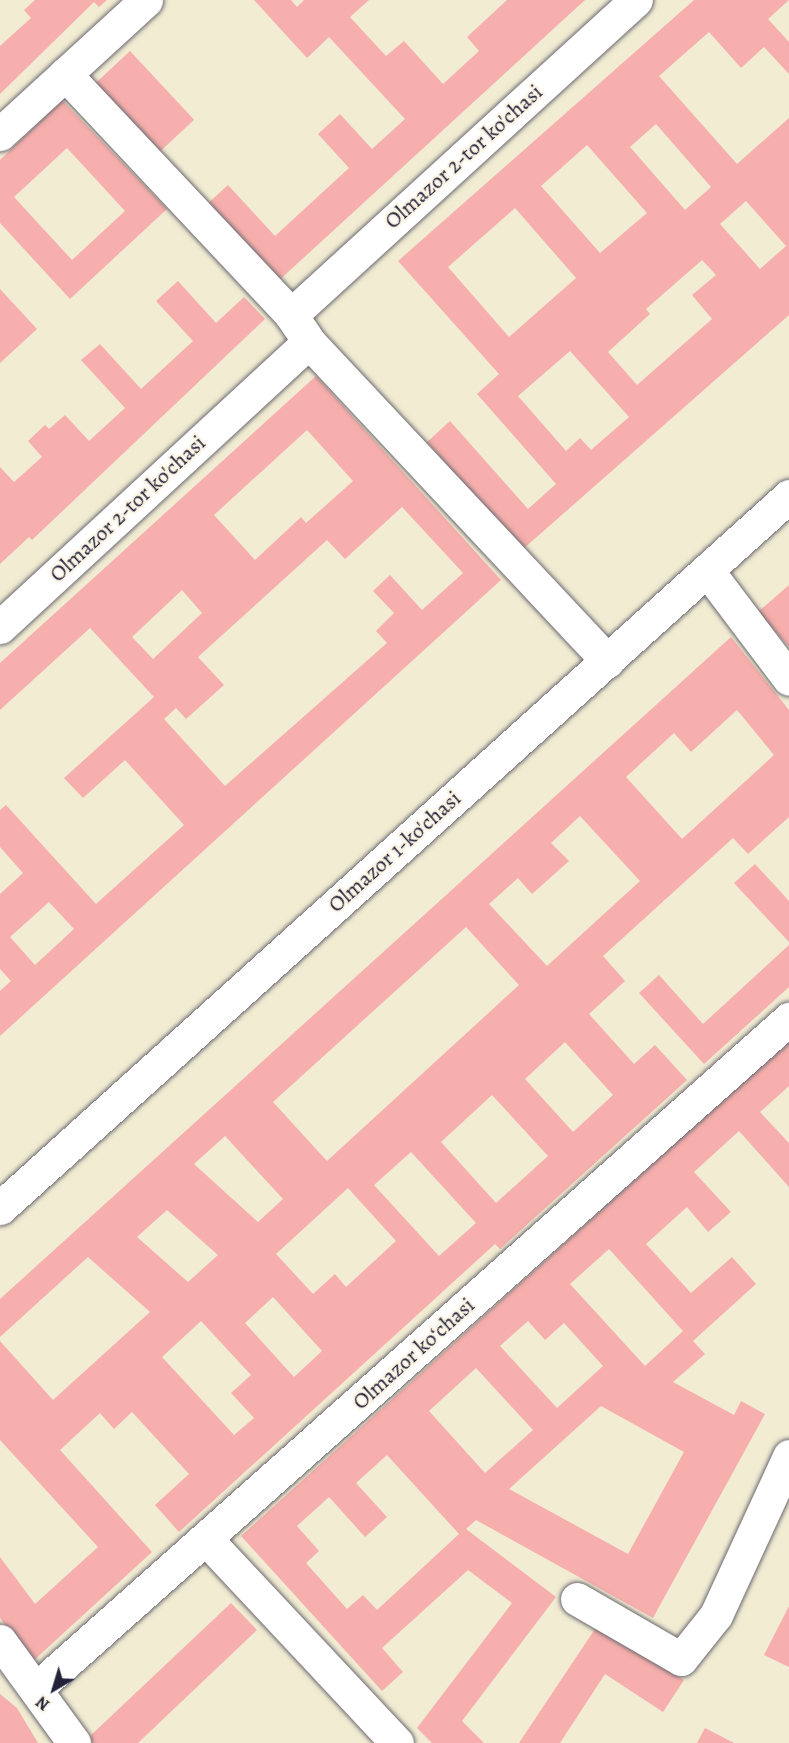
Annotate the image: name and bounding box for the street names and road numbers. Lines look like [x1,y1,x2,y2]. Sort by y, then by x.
street label: Olmazor 2-tor ko'chasi [380,79,548,235]
street label: Olmazor 2-tor ko'chasi [45,430,211,588]
street label: Olmazor 1-ko'chasi [323,786,467,918]
street label: Olmazor koʻchasi [348,1292,480,1416]

